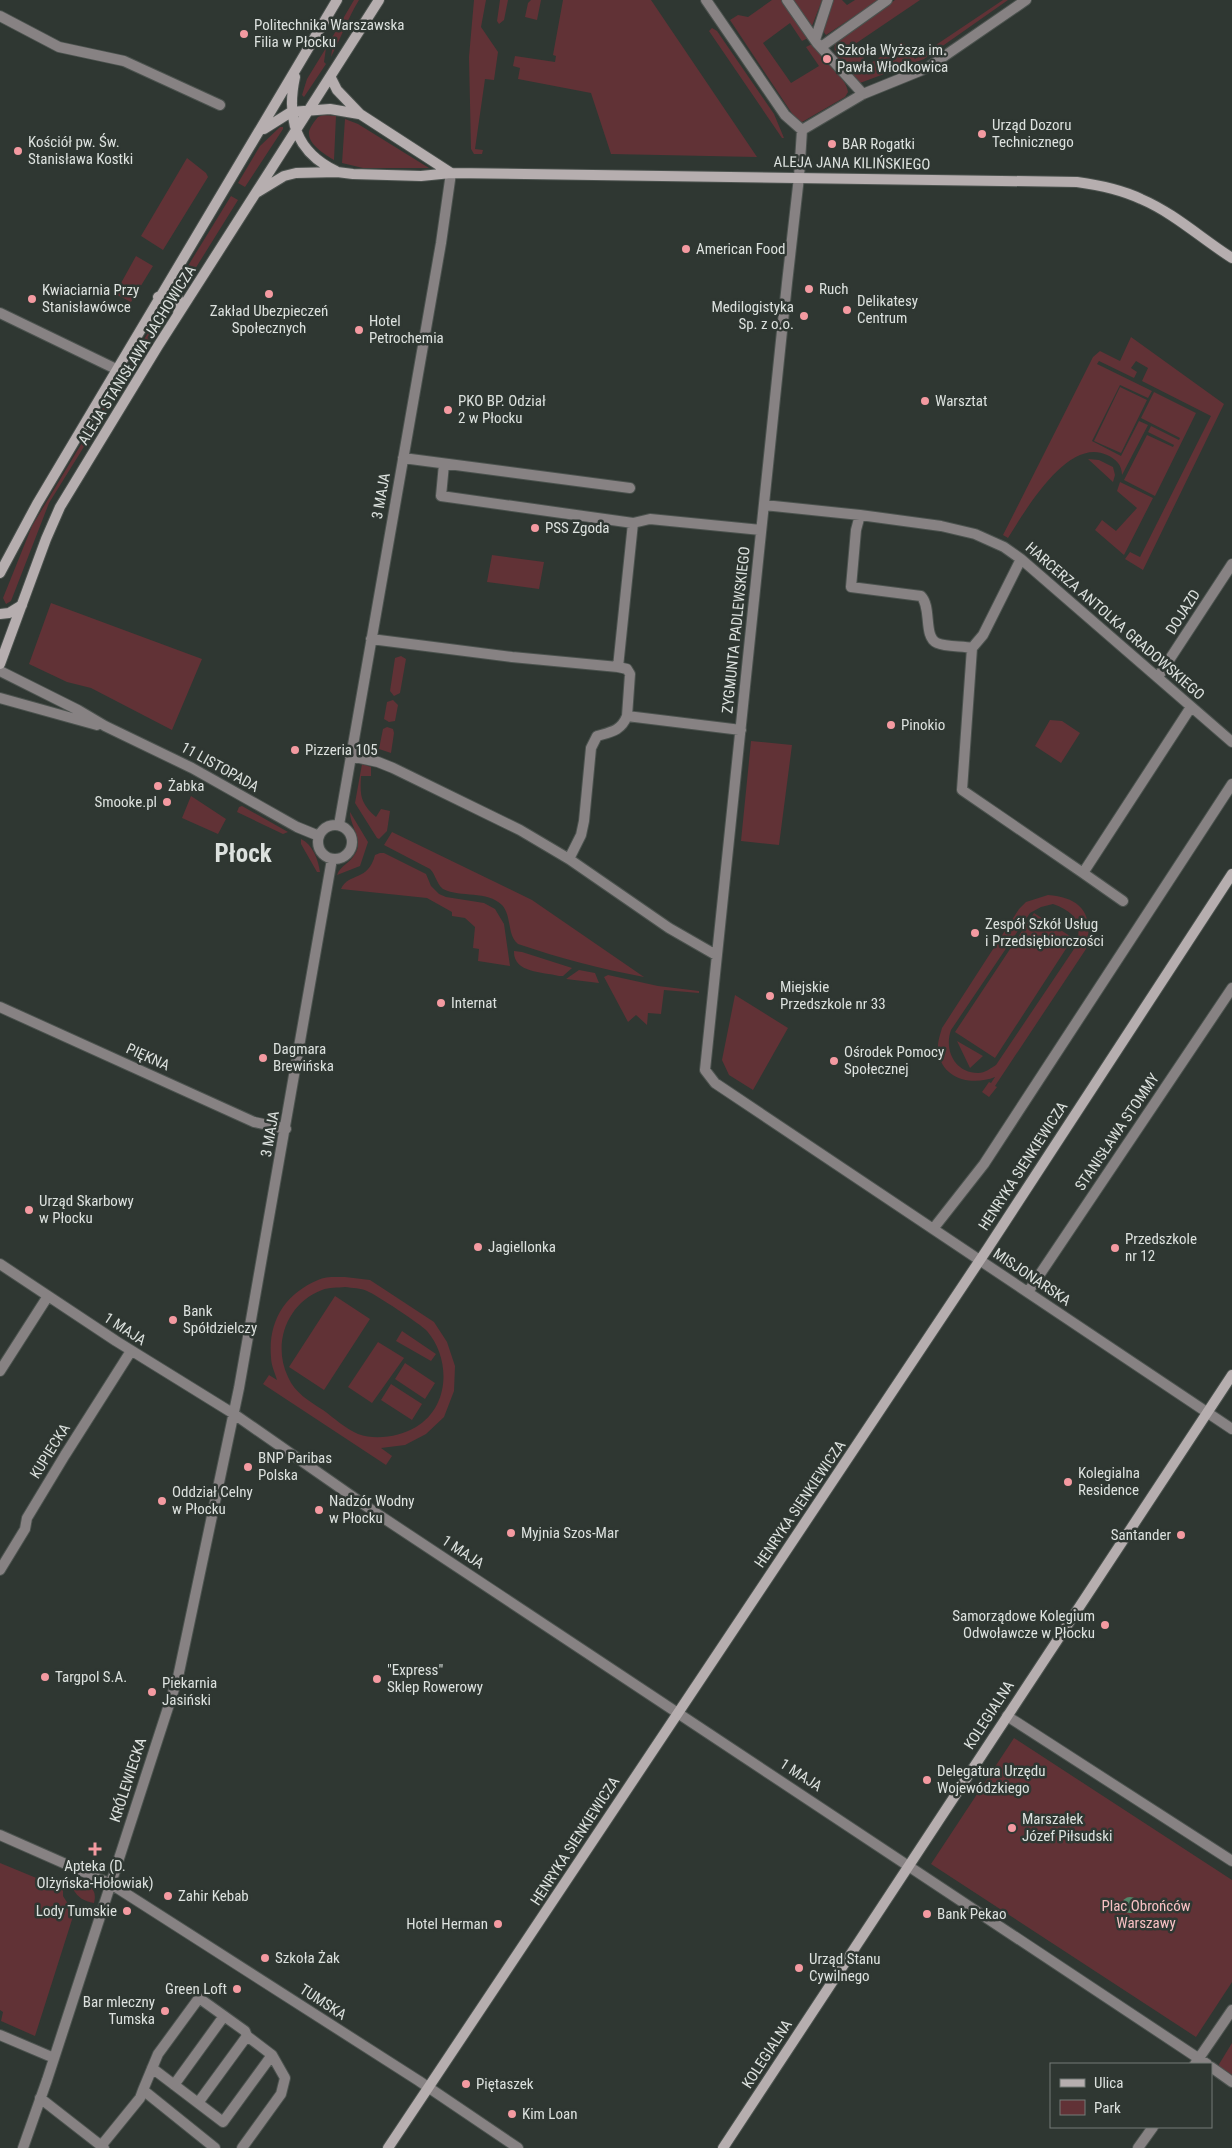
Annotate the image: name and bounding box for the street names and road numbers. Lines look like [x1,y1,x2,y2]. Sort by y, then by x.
street label: ALEJA JANA KILIŃSKIEGO [773,153,931,173]
street label: ALEJA STANISŁAWA JACHOWICZA [74,262,200,448]
street label: 3 MAJA [368,471,394,521]
street label: HARCERZA ANTOLKA GRADOWSKIEGO [1022,538,1208,704]
street label: ZYGMUNTA PADLEWSKIEGO [718,545,754,715]
street label: DOJAZD [1162,586,1204,638]
street label: 11 LISTOPADA [178,738,263,796]
street label: PIĘKNA [123,1039,173,1075]
street label: STANISŁAWA STOMMY [1071,1070,1163,1194]
street label: HENRYKA SIENKIEWICZA [975,1098,1072,1234]
street label: 3 MAJA [257,1109,283,1159]
street label: MISJONARSKA [990,1244,1075,1310]
street label: 1 MAJA [101,1309,150,1349]
street label: KUPIECKA [26,1420,74,1482]
street label: HENRYKA SIENKIEWICZA [751,1437,850,1571]
street label: 1 MAJA [439,1531,488,1573]
street label: KOLEGIALNA [960,1677,1018,1753]
street label: KRÓLEWIECKA [106,1735,150,1824]
street label: 1 MAJA [777,1755,826,1795]
street label: HENRYKA SIENKIEWICZA [527,1773,624,1909]
street label: TUMSKA [296,1980,350,2024]
street label: KOLEGIALNA [738,2016,796,2092]

